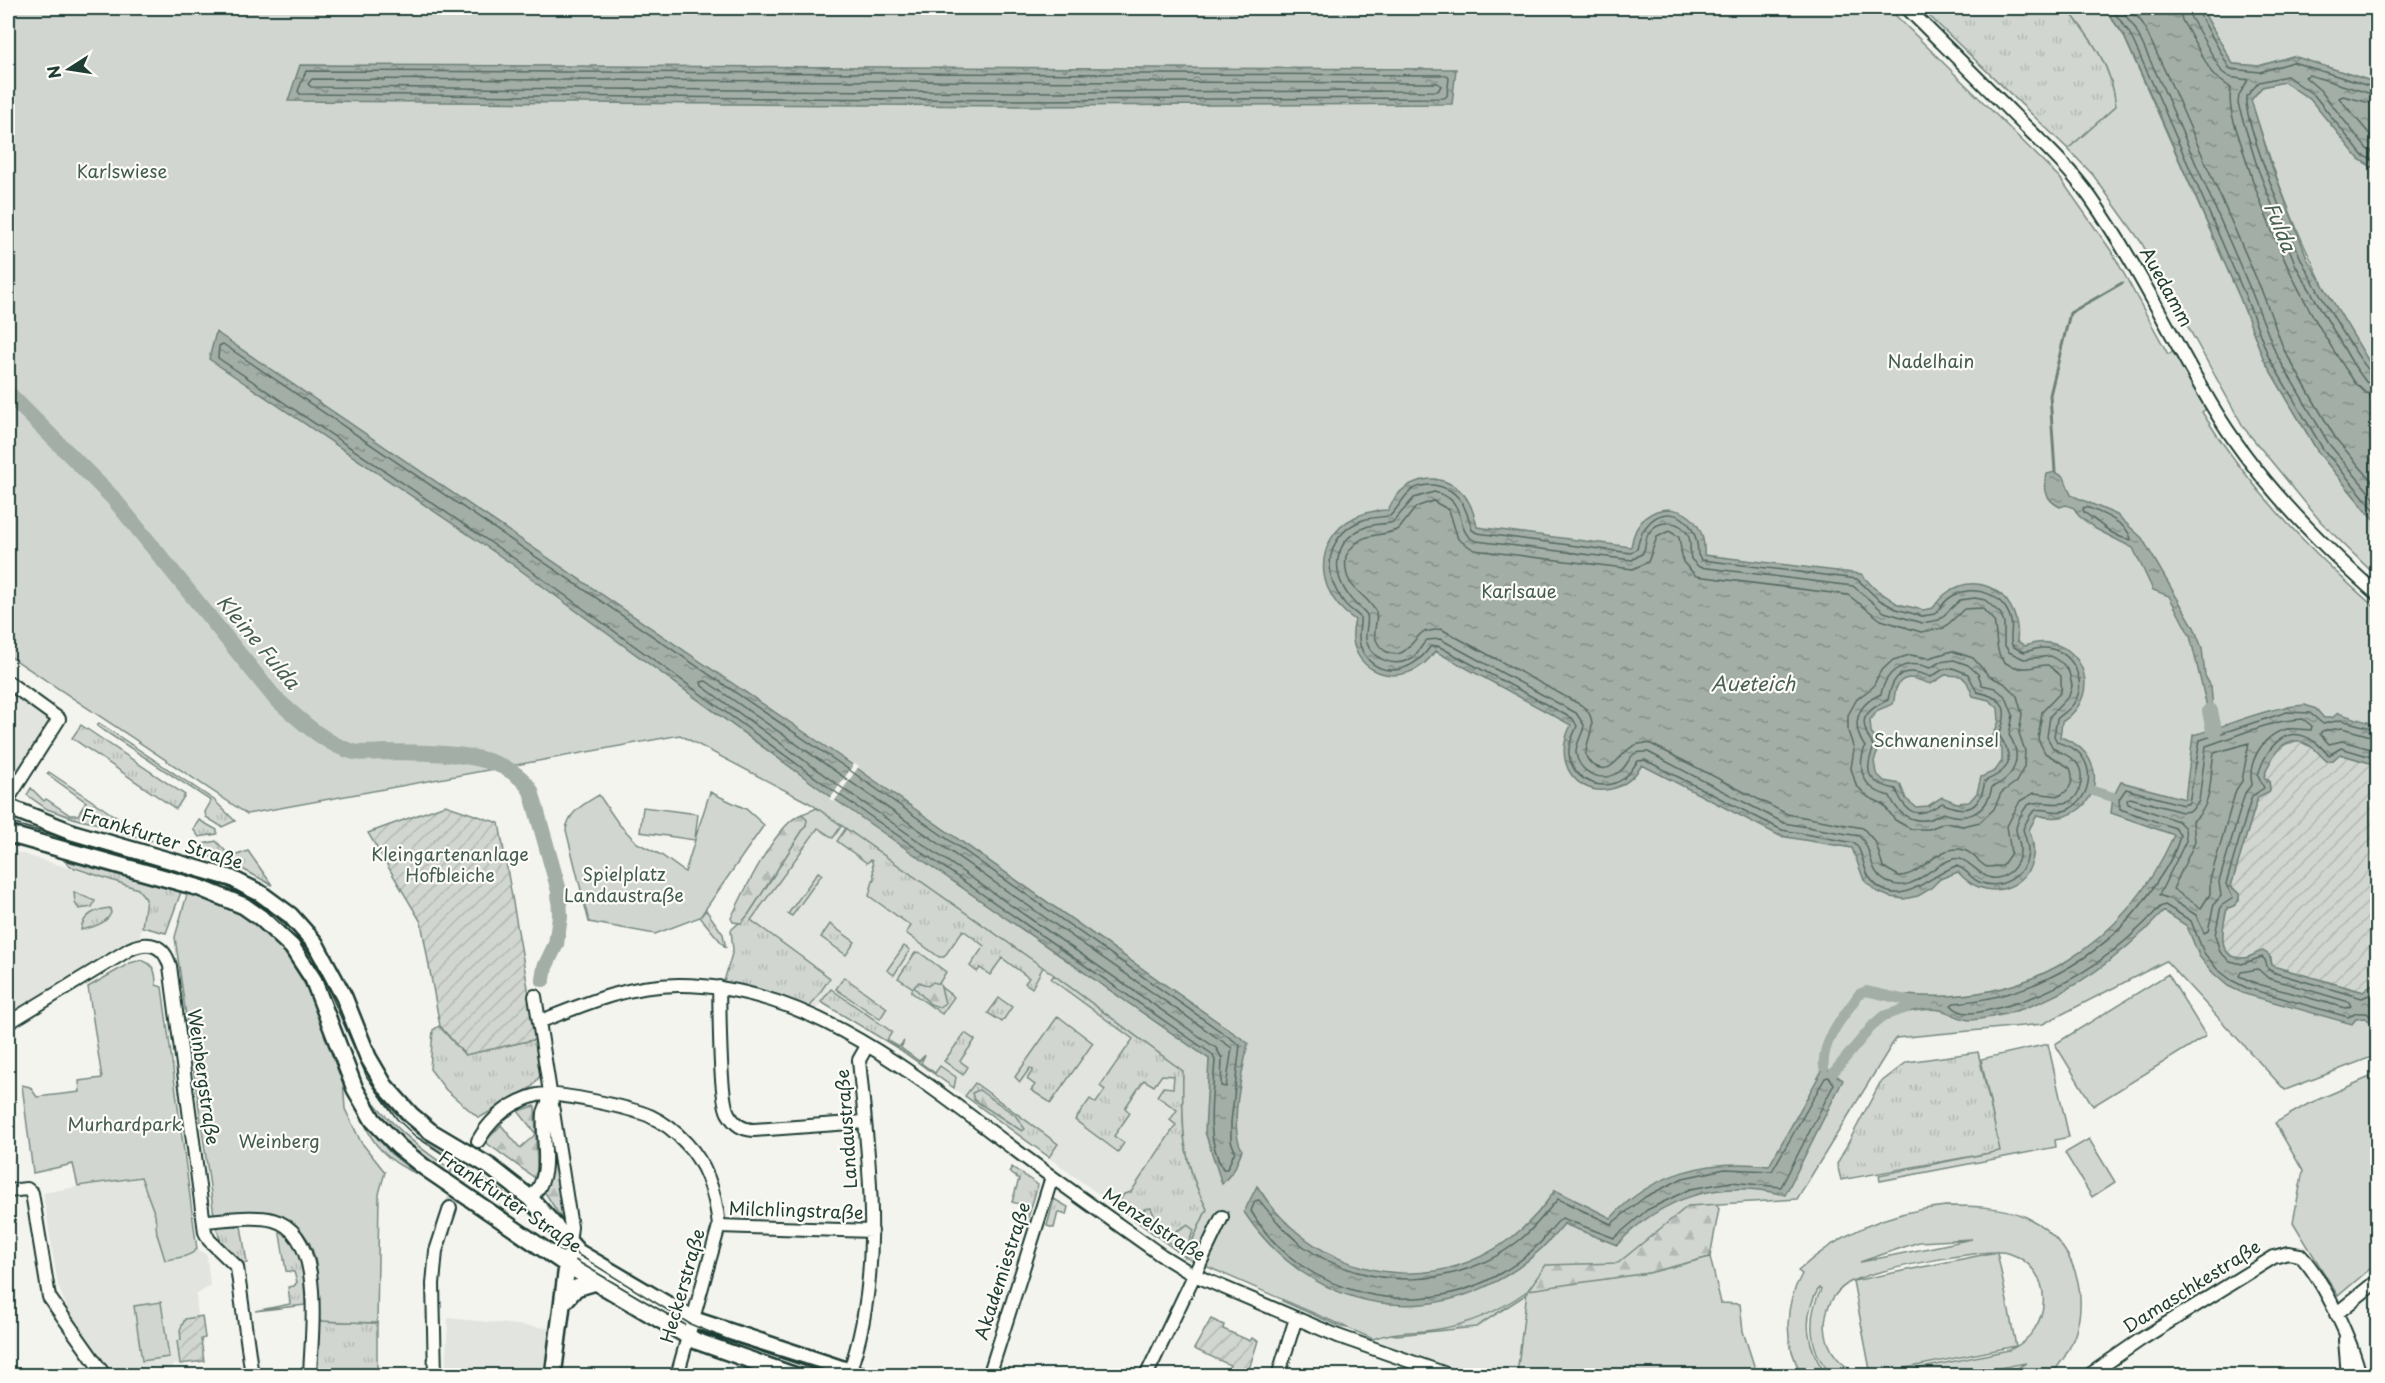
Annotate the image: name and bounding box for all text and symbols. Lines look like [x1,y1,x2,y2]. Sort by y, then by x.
north arrow [39,39,99,99]
text: N [40,64,66,81]
park label: Karlswiese [77,157,168,184]
water label: Fulda [2257,197,2305,257]
street label: Auedamm [2134,241,2200,331]
park label: Nadelhain [1888,347,1974,374]
park label: Karlsaue [1481,577,1557,604]
water label: Kleine Fulda [210,587,308,696]
water label: Aueteich [1711,668,1795,698]
park label: Schwaneninsel [1873,726,1999,753]
street label: Frankfurter Straße [78,800,246,875]
park label: Kleingartenanlage Hofbleiche [371,840,529,888]
park label: Spielplatz Landaustraße [564,860,684,908]
street label: Weinbergstraße [182,1007,227,1147]
street label: Landaustraße [828,1068,863,1190]
park label: Murhardpark [68,1110,183,1137]
park label: Weinberg [238,1127,320,1154]
street label: Frankfurter Straße [434,1143,588,1259]
street label: Menzelstraße [1098,1180,1212,1267]
street label: Milchlingstraße [728,1194,864,1225]
street label: Akademiestraße [967,1198,1037,1343]
street label: Heckerstraße [652,1225,711,1346]
street label: Damaschkestraße [2117,1232,2265,1339]

